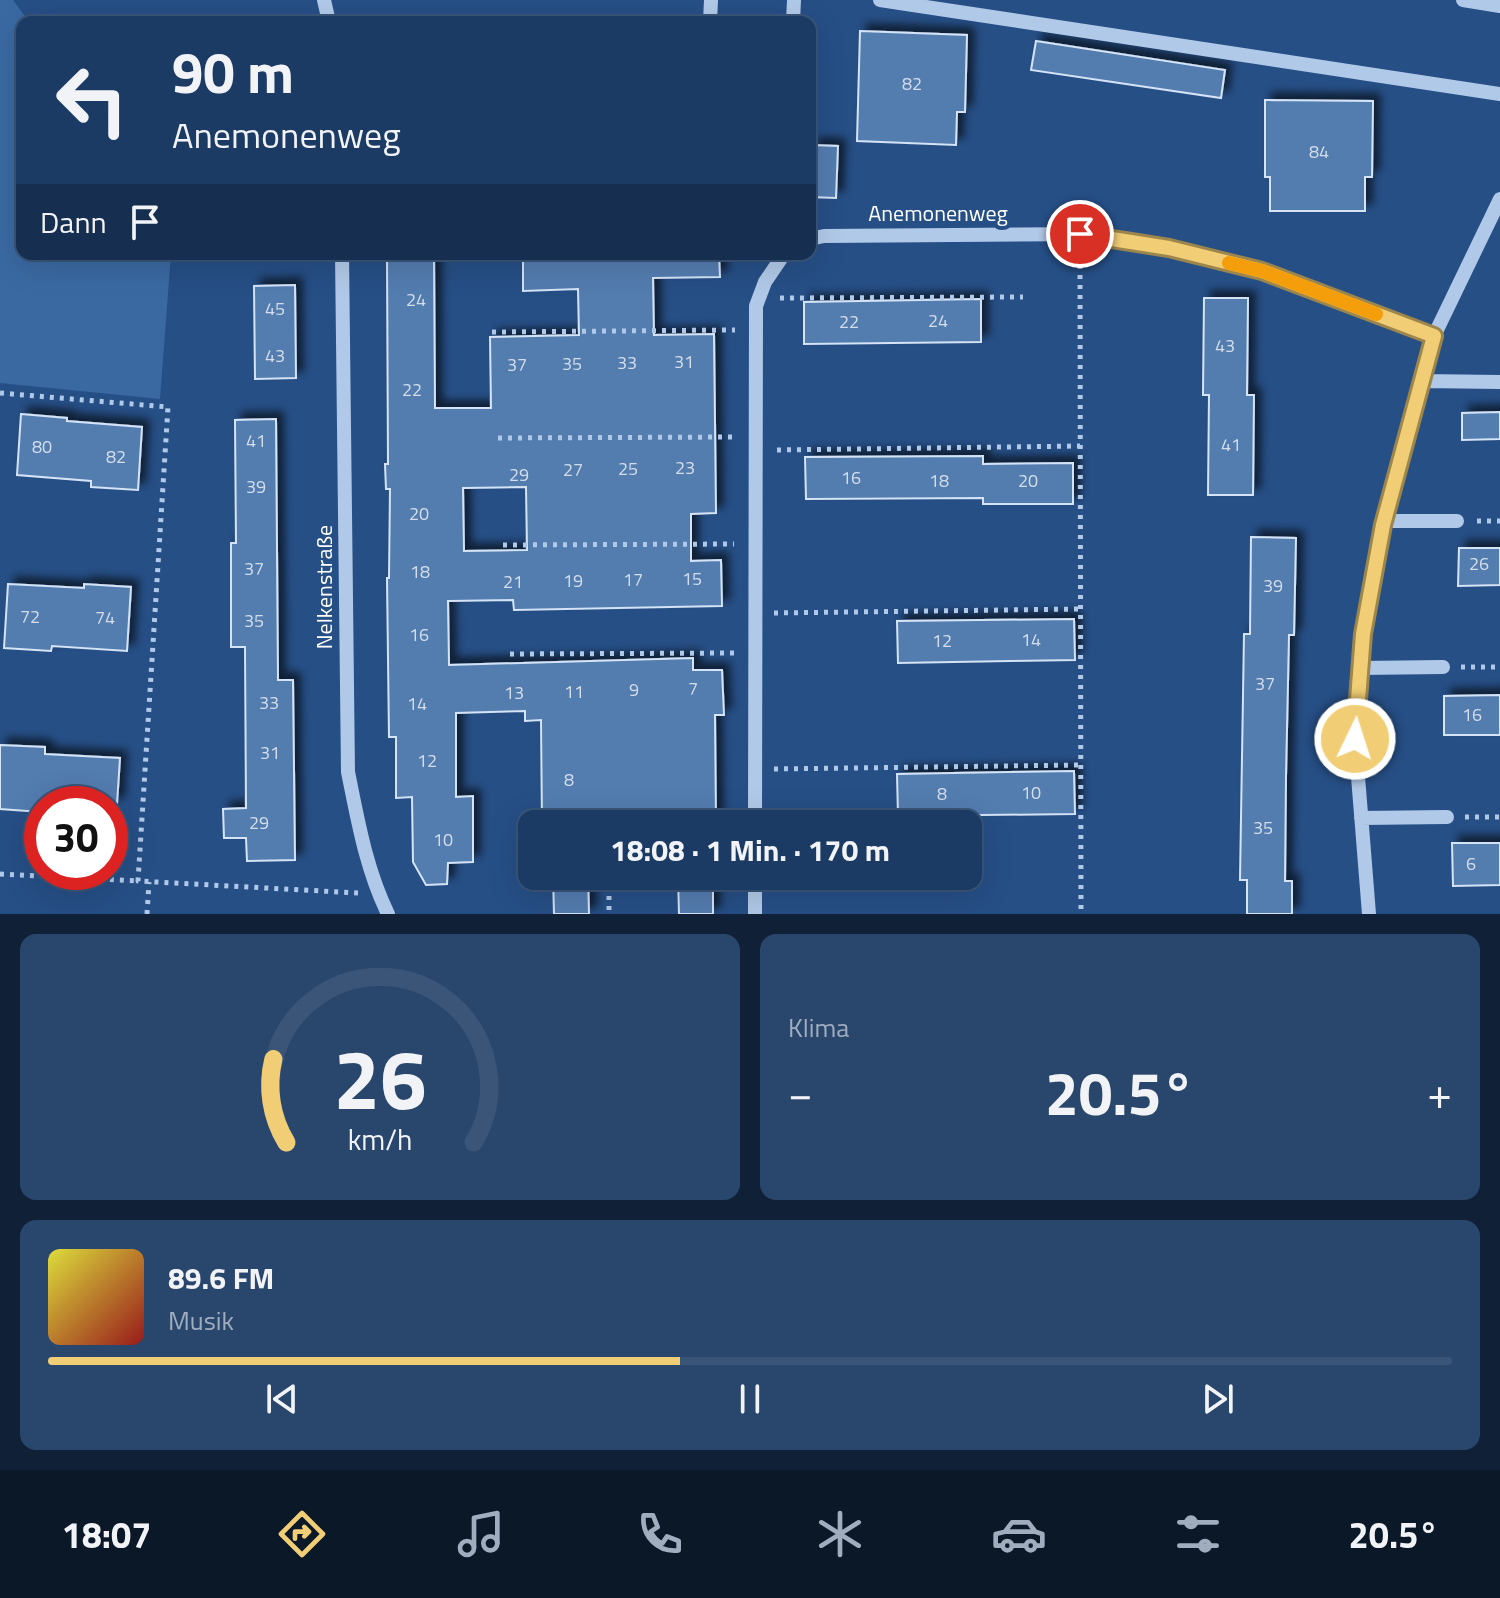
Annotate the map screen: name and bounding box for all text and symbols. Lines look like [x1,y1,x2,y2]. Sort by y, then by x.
text: 90 m [172,30,294,115]
icon: left [40,48,144,152]
house number: 82 [902,70,922,97]
text: Anemonenweg [172,107,401,162]
house number: 84 [1309,138,1329,165]
street label: Anemonenweg [868,196,1008,230]
text: Dann [40,199,107,245]
icon: arrive [123,200,167,244]
pin [1046,200,1114,268]
icon: arrive [1058,212,1102,256]
house number: 24 [406,286,426,313]
house number: 45 [265,295,285,322]
house number: 24 [928,307,948,334]
house number: 22 [839,308,859,335]
house number: 43 [1215,332,1235,359]
house number: 43 [265,342,285,369]
house number: 31 [674,348,694,375]
house number: 33 [617,349,637,376]
house number: 35 [562,350,582,377]
house number: 37 [507,351,527,378]
house number: 22 [402,376,422,403]
house number: 41 [246,427,266,454]
house number: 41 [1221,431,1241,458]
house number: 80 [32,433,52,460]
house number: 82 [106,443,126,470]
house number: 23 [675,454,695,481]
house number: 25 [618,455,638,482]
house number: 27 [563,456,583,483]
house number: 29 [509,461,529,488]
house number: 16 [841,464,861,491]
house number: 18 [929,467,949,494]
house number: 20 [1018,467,1038,494]
house number: 39 [246,473,266,500]
house number: 20 [409,500,429,527]
street label: Nelkenstraße [307,525,341,649]
house number: 26 [1469,550,1489,577]
house number: 37 [244,555,264,582]
house number: 18 [410,558,430,585]
house number: 15 [682,565,702,592]
house number: 17 [623,566,643,593]
house number: 19 [563,567,583,594]
house number: 21 [503,568,523,595]
house number: 39 [1263,572,1283,599]
house number: 72 [20,603,40,630]
house number: 74 [95,604,115,631]
house number: 35 [244,607,264,634]
house number: 16 [409,621,429,648]
house number: 14 [1021,626,1041,653]
house number: 12 [932,627,952,654]
house number: 37 [1255,670,1275,697]
house number: 7 [688,675,698,702]
house number: 9 [629,676,639,703]
house number: 11 [564,678,584,705]
house number: 13 [504,679,524,706]
house number: 33 [259,689,279,716]
house number: 14 [407,690,427,717]
position arrow [1313,697,1397,781]
house number: 16 [1462,701,1482,728]
house number: 31 [260,739,280,766]
house number: 12 [417,747,437,774]
house number: 8 [564,766,574,793]
house number: 10 [1021,779,1041,806]
house number: 8 [937,780,947,807]
speed limit sign: 30 [24,786,128,890]
house number: 29 [249,809,269,836]
house number: 35 [1253,814,1273,841]
house number: 10 [433,826,453,853]
text: 18:08 · 1 Min. · 170 m [610,827,890,873]
house number: 6 [1466,850,1476,877]
text: Klima [788,1008,849,1047]
text: 26 [333,1015,427,1141]
text: 20.5° [1045,1047,1195,1138]
text: − [788,1059,813,1126]
text: + [1427,1059,1452,1126]
text: km/h [348,1118,412,1161]
text: 89.6 FM [168,1255,274,1301]
text: Musik [168,1301,234,1340]
icon: previous [260,1377,304,1421]
icon: pause [728,1377,772,1421]
icon: next [1196,1377,1240,1421]
icon: directions [274,1506,330,1562]
icon: music [453,1506,509,1562]
icon: phone [632,1506,688,1562]
icon: climate [812,1506,868,1562]
icon: car [991,1506,1047,1562]
icon: filters [1170,1506,1226,1562]
text: 18:07 [62,1507,151,1562]
text: 20.5° [1349,1507,1438,1562]

